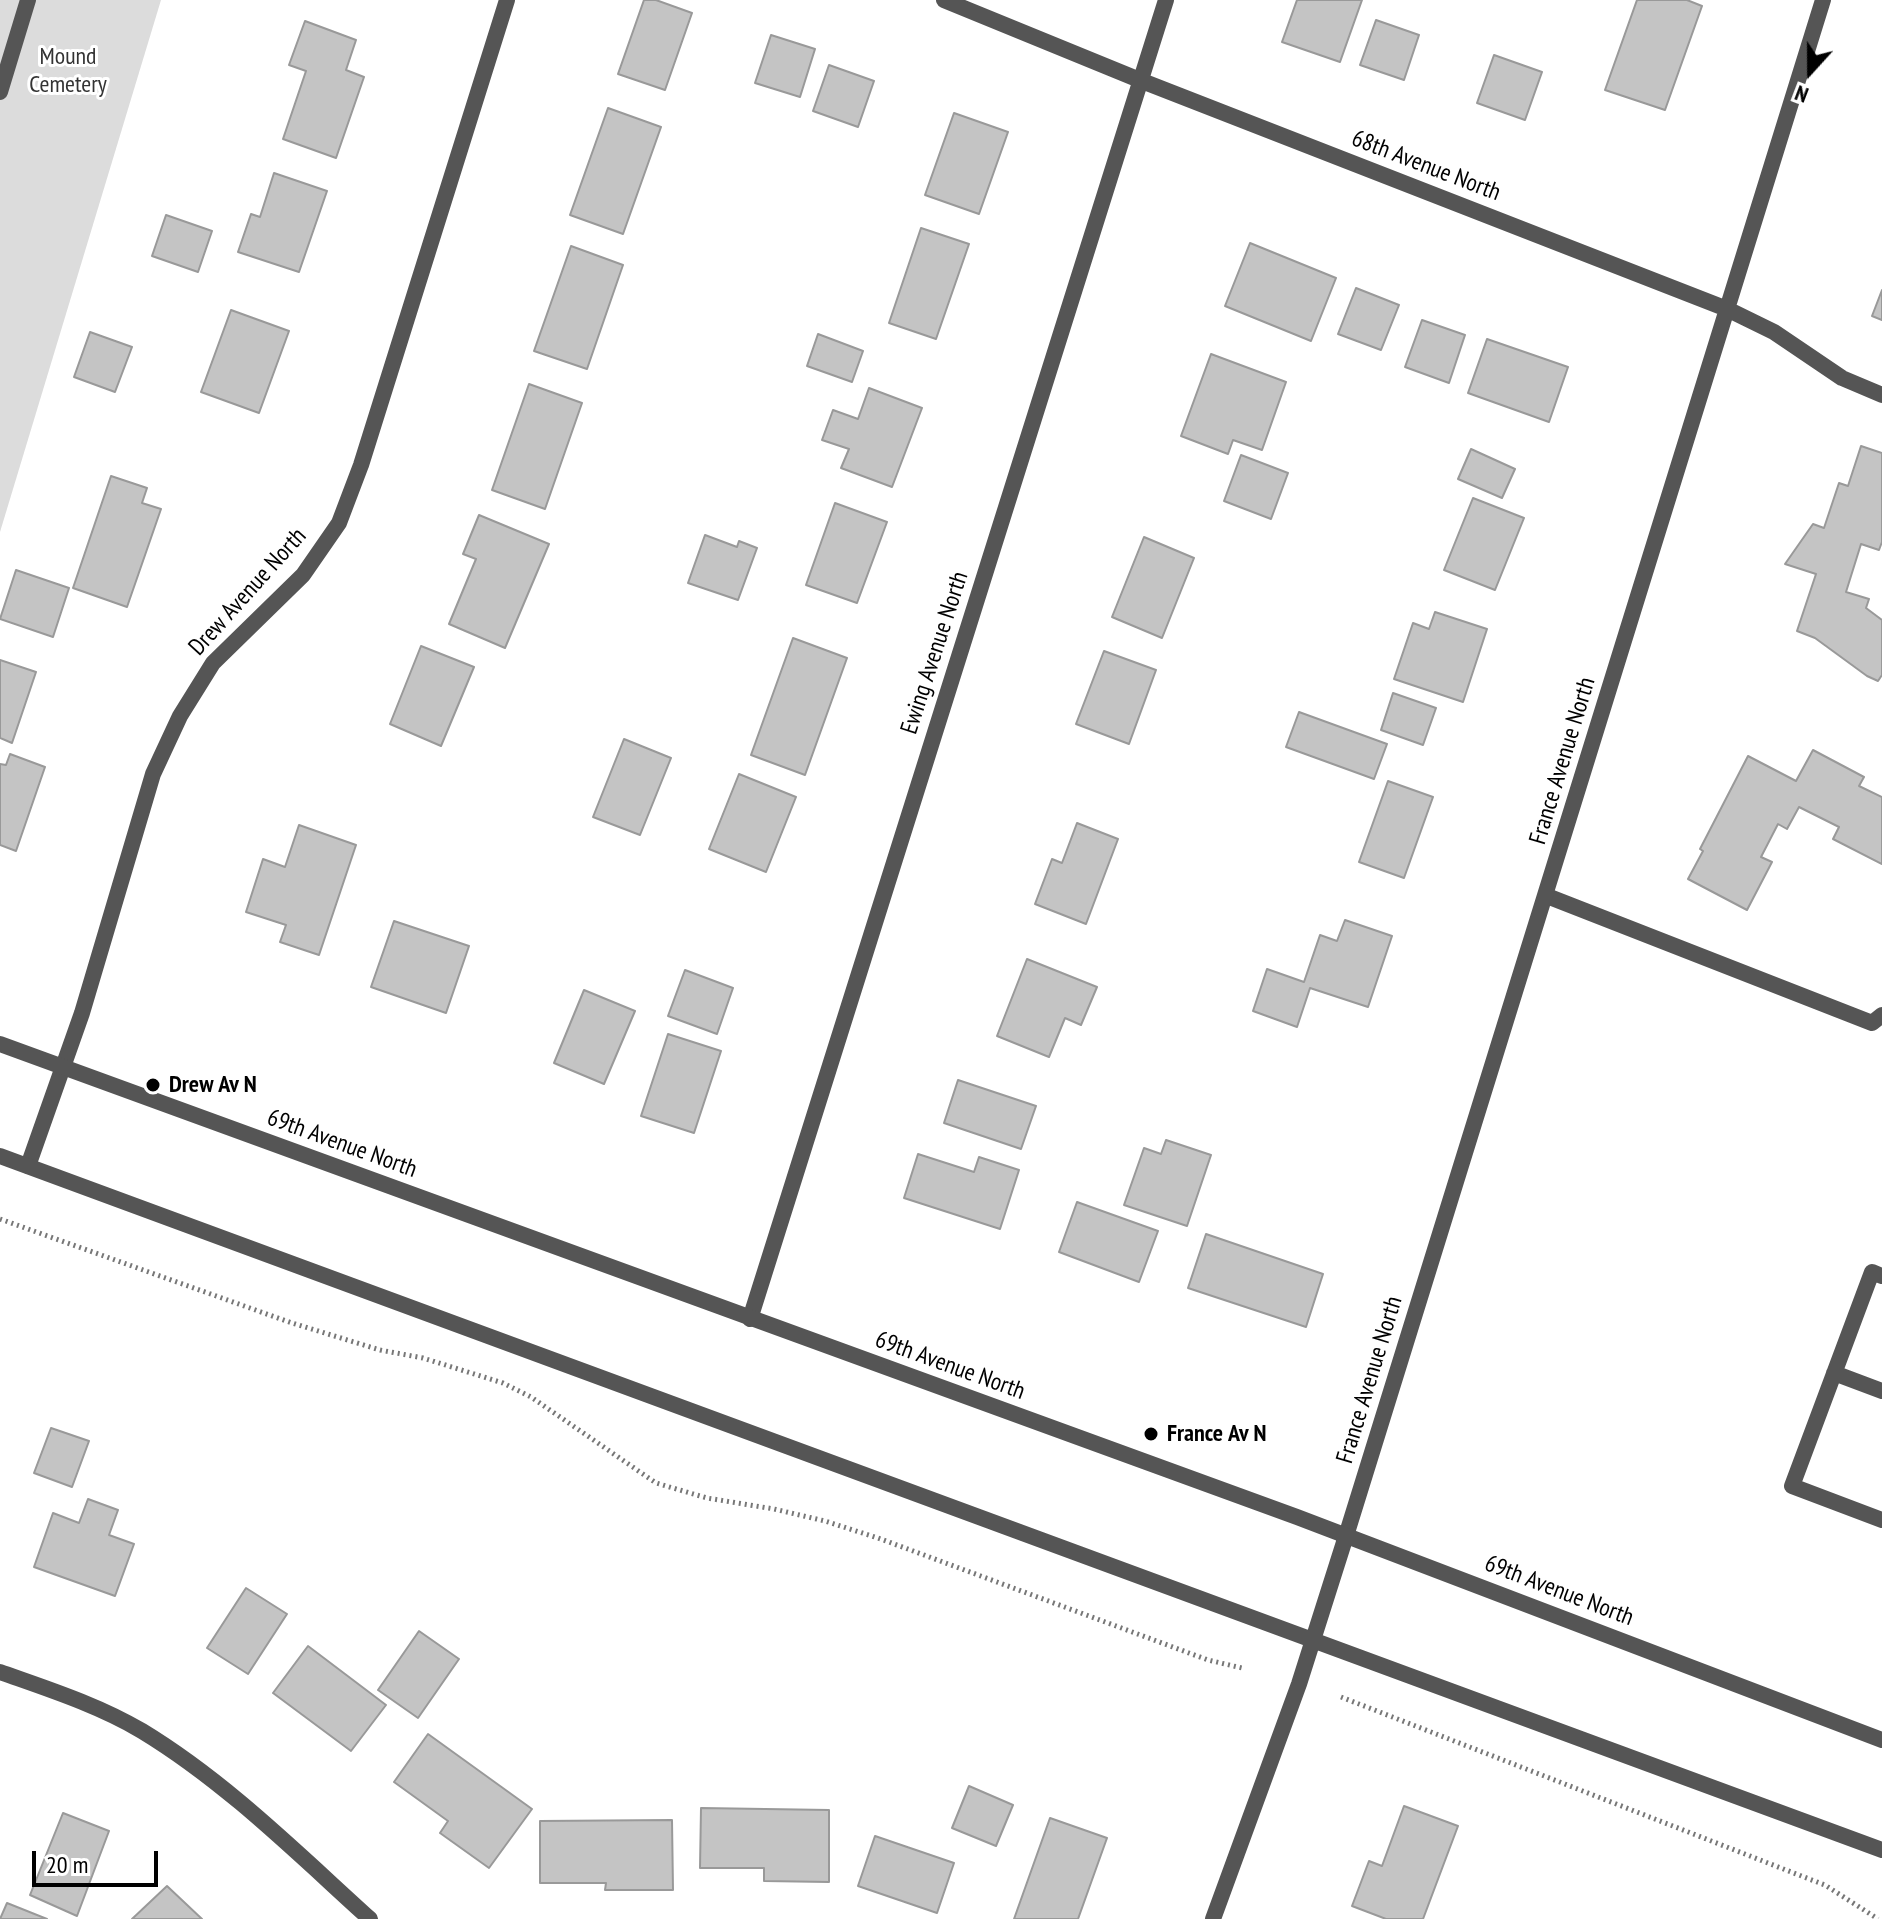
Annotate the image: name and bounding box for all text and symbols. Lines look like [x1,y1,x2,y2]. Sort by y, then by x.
north arrow [1770,32,1850,112]
park label: Mound Cemetery [29,43,107,99]
text: N [1791,79,1812,110]
street label: 68th Avenue North [1347,124,1505,208]
street label: Drew Avenue North [183,522,313,662]
street label: Ewing Avenue North [895,568,975,738]
street label: France Avenue North [1524,674,1602,848]
place label: Drew Av N [169,1071,257,1099]
marker: Drew Av N [144,1076,162,1094]
street label: 69th Avenue North [263,1104,421,1184]
street label: France Avenue North [1331,1293,1409,1467]
street label: 69th Avenue North [871,1326,1029,1406]
place label: France Av N [1167,1420,1266,1448]
marker: France Av N [1142,1425,1160,1443]
street label: 69th Avenue North [1480,1549,1638,1633]
scale bar [36,1835,162,1885]
text: 20 m [46,1849,88,1880]

